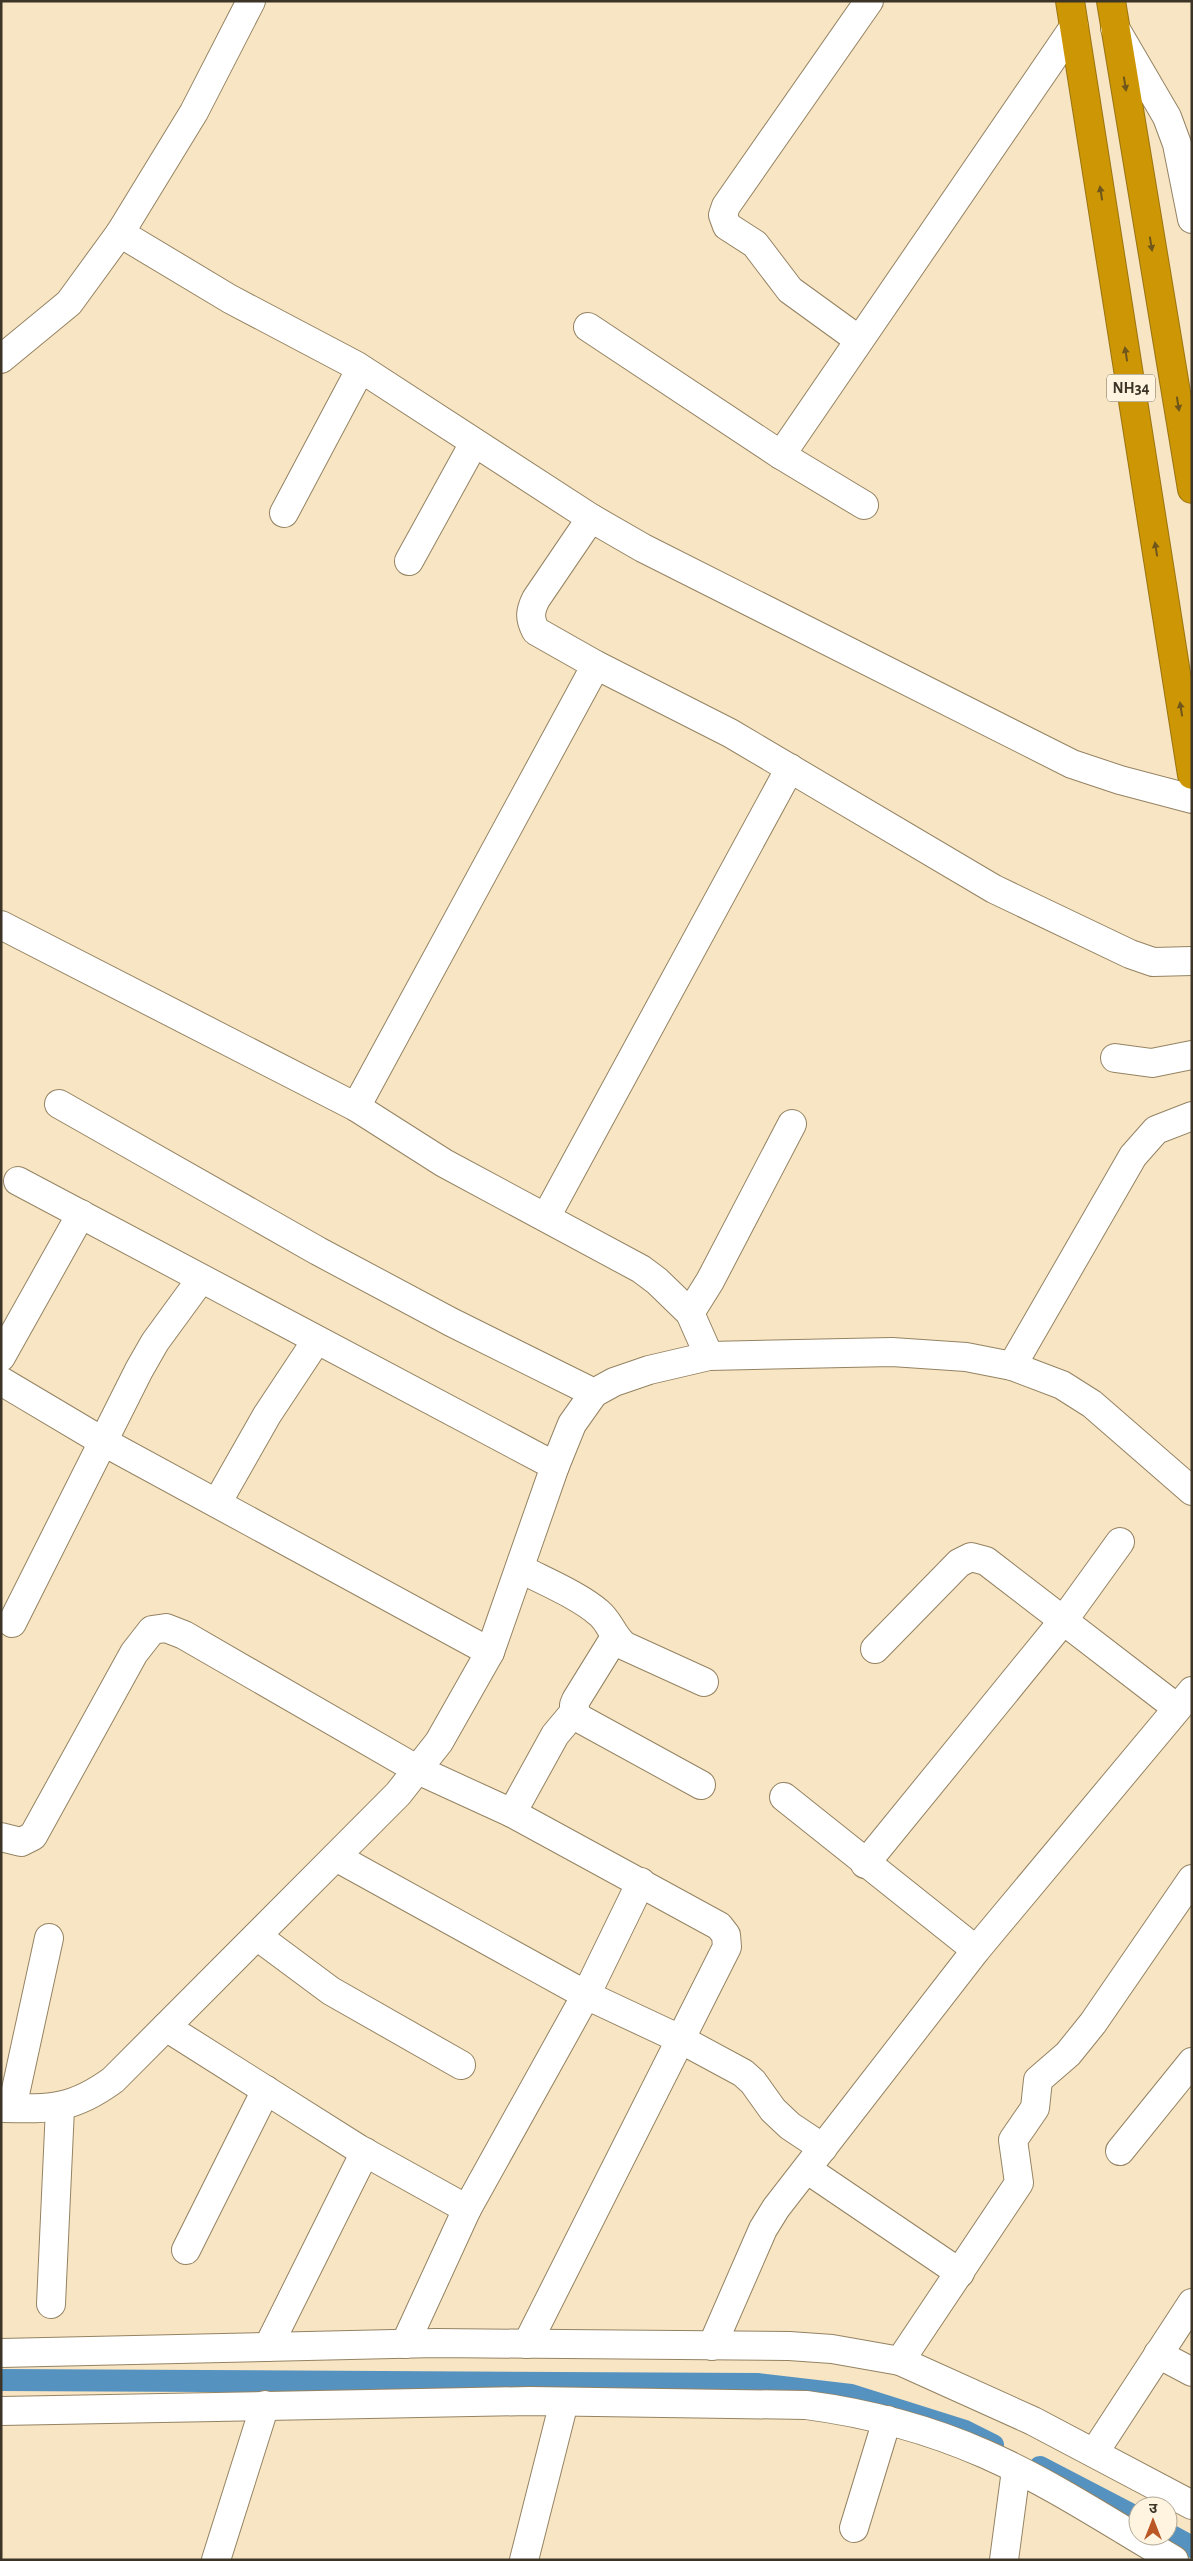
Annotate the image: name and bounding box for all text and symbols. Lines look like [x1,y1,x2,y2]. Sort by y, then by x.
one-way arrow [1121,76,1129,92]
one-way arrow [1096,185,1104,201]
one-way arrow [1148,237,1156,253]
one-way arrow [1121,345,1129,361]
road number: NH34 [1107,374,1155,402]
one-way arrow [1174,397,1182,413]
one-way arrow [1152,541,1160,557]
one-way arrow [1177,701,1185,717]
north arrow [1128,2496,1178,2546]
text: उ [1149,2502,1158,2516]

